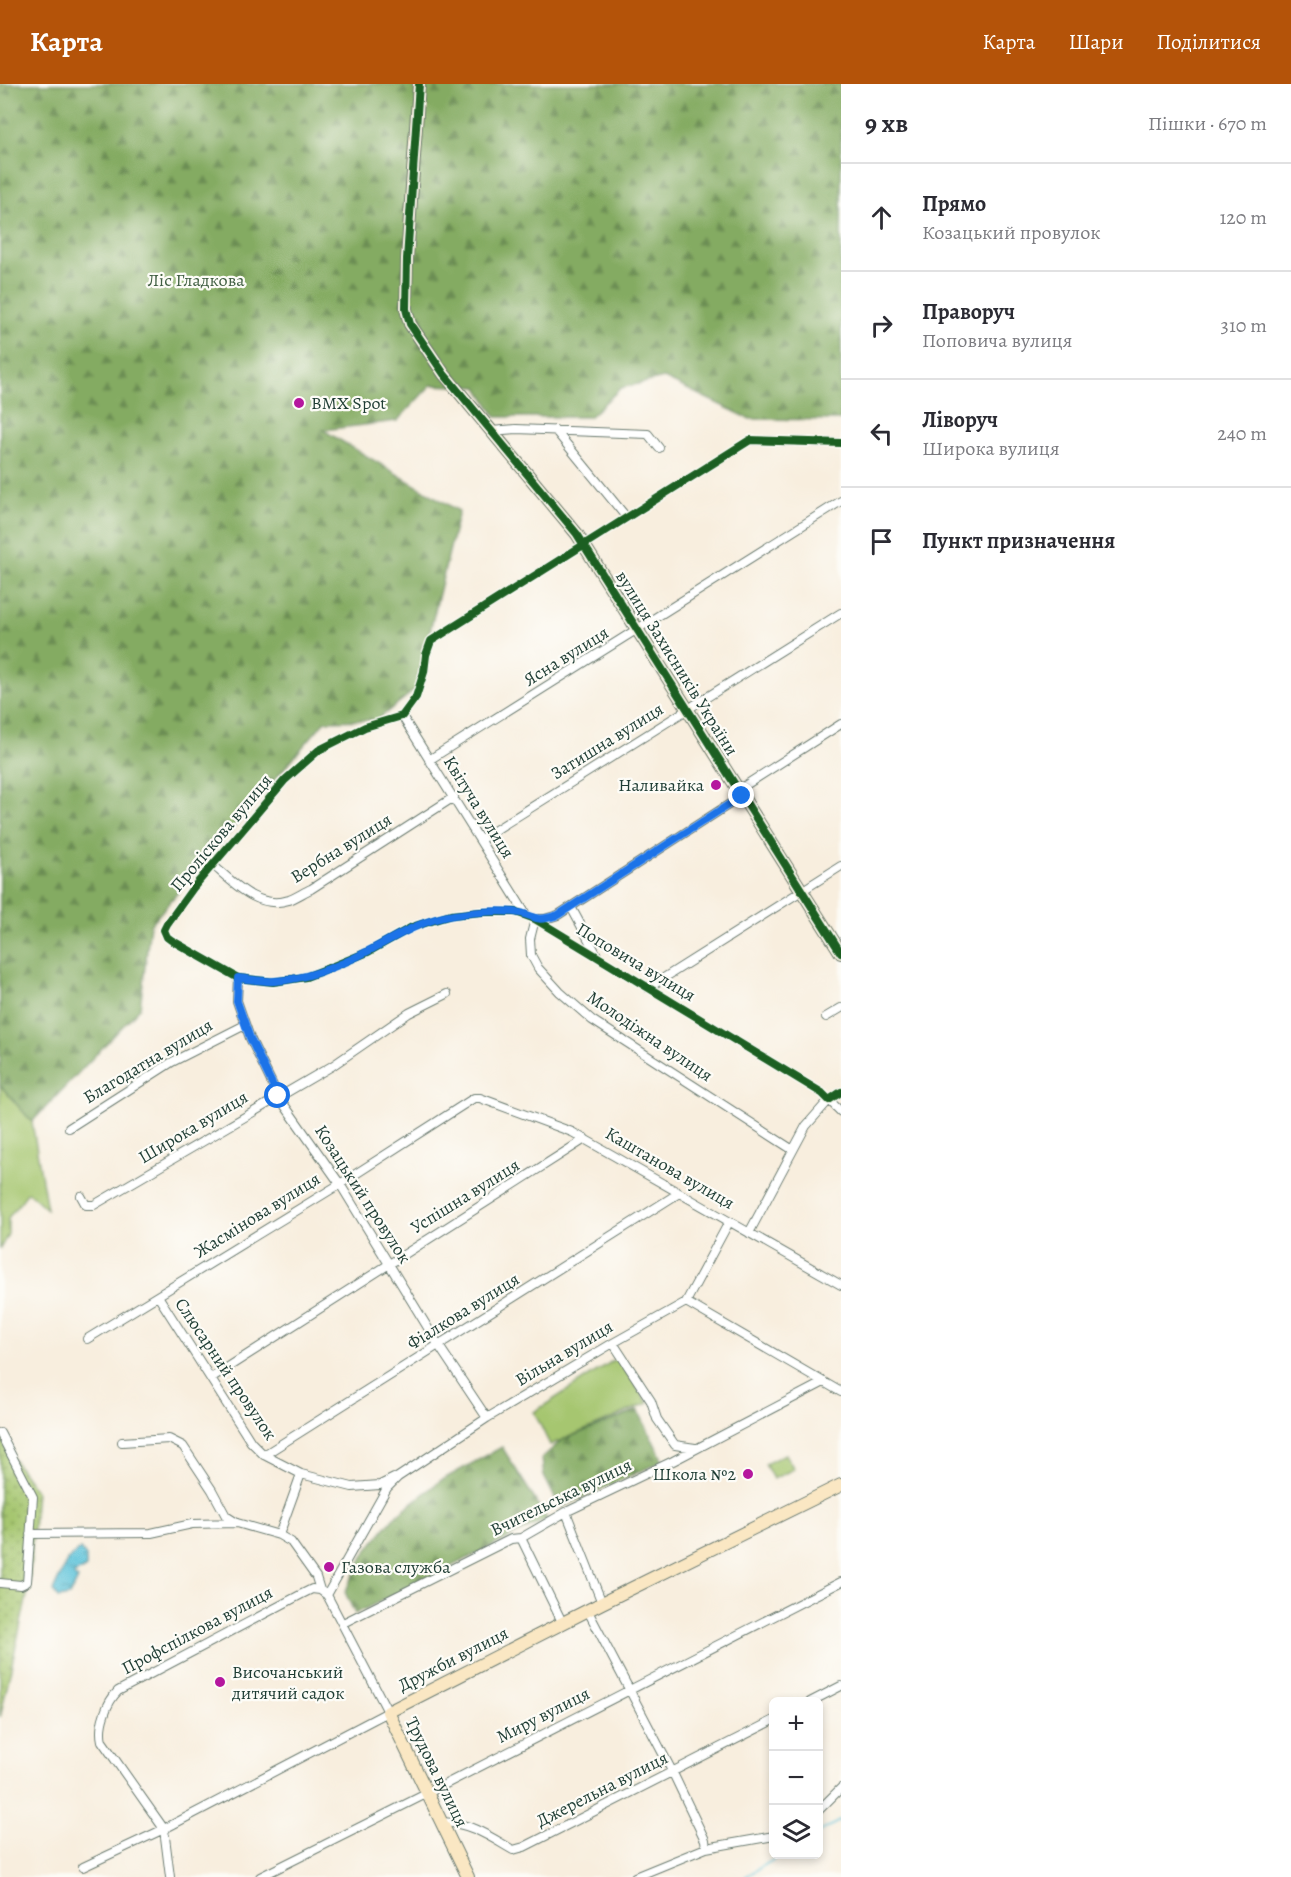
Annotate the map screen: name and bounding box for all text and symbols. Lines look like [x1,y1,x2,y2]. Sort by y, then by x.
text: Карта [30,23,103,61]
text: Карта [983,28,1035,56]
text: Шари [1068,28,1123,56]
text: Поділитися [1156,28,1261,56]
text: 9 хв [865,106,908,141]
text: Пішки · 670 m [1148,110,1267,137]
text: Прямо [922,189,986,219]
icon: ahead [865,201,898,234]
text: 120 m [1219,204,1267,231]
text: Козацький провулок [922,219,1101,246]
park label: Ліс Гладкова [148,268,245,292]
text: Праворуч [922,297,1015,327]
icon: right [865,309,898,342]
text: 310 m [1221,312,1267,339]
text: Поповича вулиця [922,327,1072,354]
place label: BMX Spot [311,391,386,415]
marker: BMX Spot [292,396,306,410]
text: Ліворуч [922,405,998,435]
icon: left [865,417,898,450]
text: 240 m [1217,420,1267,447]
text: Широка вулиця [922,435,1060,462]
icon: arrive [865,525,898,558]
text: Пункт призначення [922,526,1115,556]
street label: вулиця Захисників України [610,566,744,760]
street label: Ясна вулиця [519,620,613,692]
street label: Затишна вулиця [546,697,668,785]
street label: Квітуча вулиця [438,751,520,863]
street label: Проліскова вулиця [165,769,277,897]
place label: Наливайка [618,773,705,797]
marker: Наливайка [709,778,723,792]
route end [728,782,754,808]
street label: Вербна вулиця [286,807,396,889]
street label: Поповича вулиця [572,917,700,1007]
street label: Молодіжна вулиця [582,985,718,1087]
street label: Благодатна вулиця [79,1013,217,1109]
route start [264,1082,290,1108]
street label: Широка вулиця [134,1085,252,1169]
street label: Козацький провулок [309,1120,417,1268]
street label: Каштанова вулиця [601,1121,739,1215]
street label: Успішна вулиця [406,1153,524,1239]
street label: Жасмінова вулиця [189,1167,325,1263]
street label: Фіалкова вулиця [402,1267,524,1355]
street label: Слюсарний провулок [169,1293,283,1445]
street label: Вільна вулиця [511,1314,617,1392]
street label: Вчительська вулиця [486,1452,636,1542]
place label: Школа №2 [652,1462,736,1486]
marker: Школа №2 [741,1467,755,1481]
place label: Газова служба [341,1555,451,1579]
marker: Газова служба [322,1560,336,1574]
street label: Профспілкова вулиця [117,1580,277,1680]
street label: Дружби вулиця [394,1621,512,1697]
place label: Височанський дитячий садок [231,1660,345,1705]
marker: Височанський дитячий садок [213,1675,227,1689]
street label: Миру вулиця [492,1681,594,1749]
map controls [769,1697,823,1859]
button: + [769,1697,823,1751]
street label: Трудова вулиця [400,1713,474,1831]
street label: Джерельна вулиця [532,1745,672,1833]
button: − [769,1751,823,1805]
button: layers [769,1805,823,1859]

